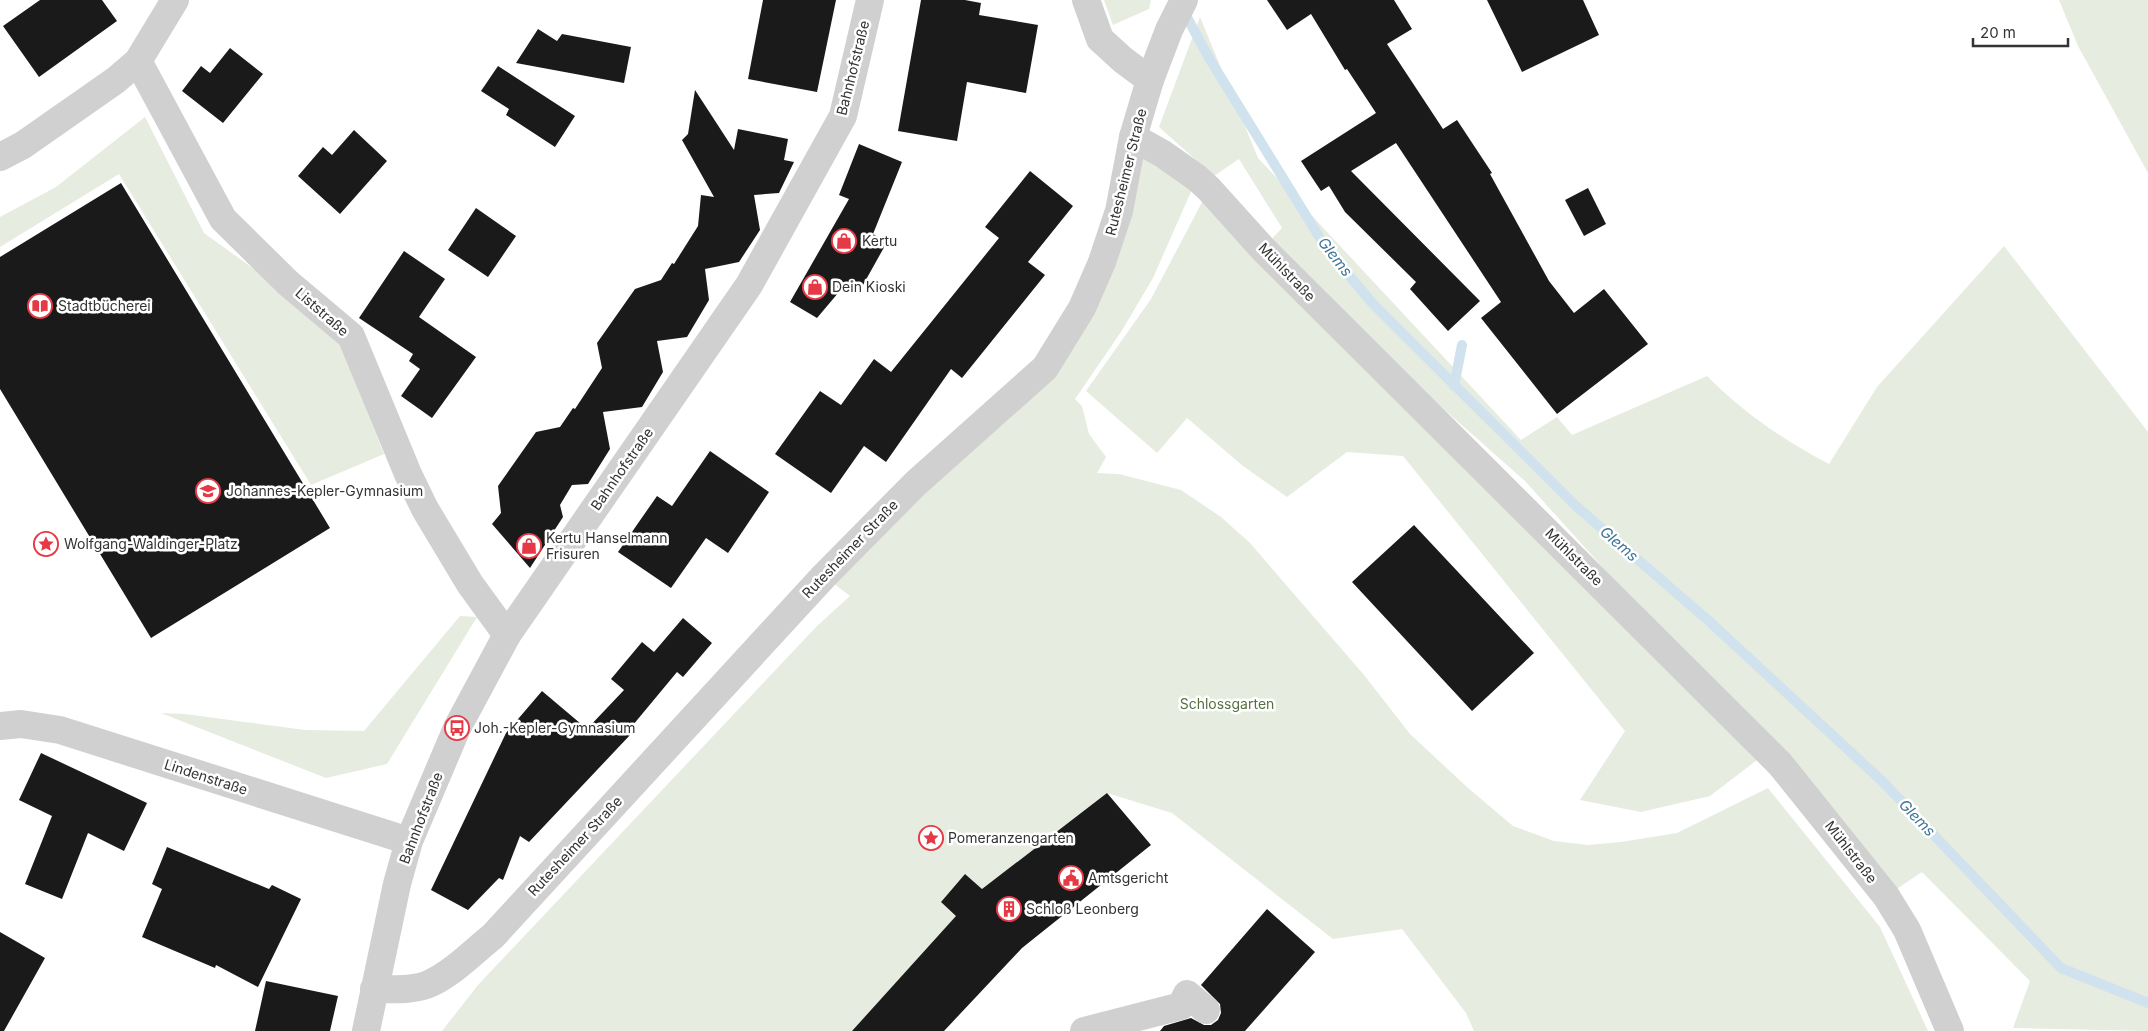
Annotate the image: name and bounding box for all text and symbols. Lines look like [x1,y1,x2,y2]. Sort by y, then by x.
scale bar [1973,15,2068,47]
street label: Bahnhofstraße [833,19,872,117]
text: 20 m [1980,23,2016,42]
street label: Rutesheimer Straße [1102,107,1150,237]
shop icon: Kertu [831,228,857,254]
place label: Kertu [862,232,897,249]
water label: Glems [1314,233,1357,280]
street label: Mühlstraße [1255,239,1319,304]
shop icon: Dein Kioski [802,274,828,300]
place label: Dein Kioski [832,278,906,295]
street label: Liststraße [292,284,352,339]
library icon: Stadtbücherei [27,293,53,319]
place label: Stadtbücherei [58,297,151,314]
street label: Bahnhofstraße [587,424,656,513]
school or university icon: Johannes-Kepler-Gymnasium [195,478,221,504]
place label: Johannes-Kepler-Gymnasium [226,482,423,499]
street label: Rutesheimer Straße [798,496,901,601]
water label: Glems [1596,522,1642,565]
street label: Mühlstraße [1542,524,1607,589]
place label: Kertu Hanselmann Frisuren [546,529,667,562]
place icon: Wolfgang-Waldinger-Platz [33,531,59,557]
shop icon: Kertu Hanselmann Frisuren [516,533,542,559]
place label: Wolfgang-Waldinger-Platz [64,535,238,552]
park label: Schlossgarten [1180,695,1274,712]
bus stop icon: Joh.-Kepler-Gymnasium [444,715,470,741]
place label: Joh.-Kepler-Gymnasium [474,719,635,736]
street label: Lindenstraße [162,755,250,798]
street label: Bahnhofstraße [395,769,446,866]
street label: Rutesheimer Straße [524,792,625,899]
water label: Glems [1895,795,1940,840]
street label: Mühlstraße [1822,817,1881,886]
place icon: Pomeranzengarten [918,825,944,851]
place label: Pomeranzengarten [948,829,1074,846]
public building icon: Amtsgericht [1058,865,1084,891]
place label: Amtsgericht [1088,869,1169,886]
building icon: Schloß Leonberg [996,896,1022,922]
place label: Schloß Leonberg [1026,900,1139,917]

